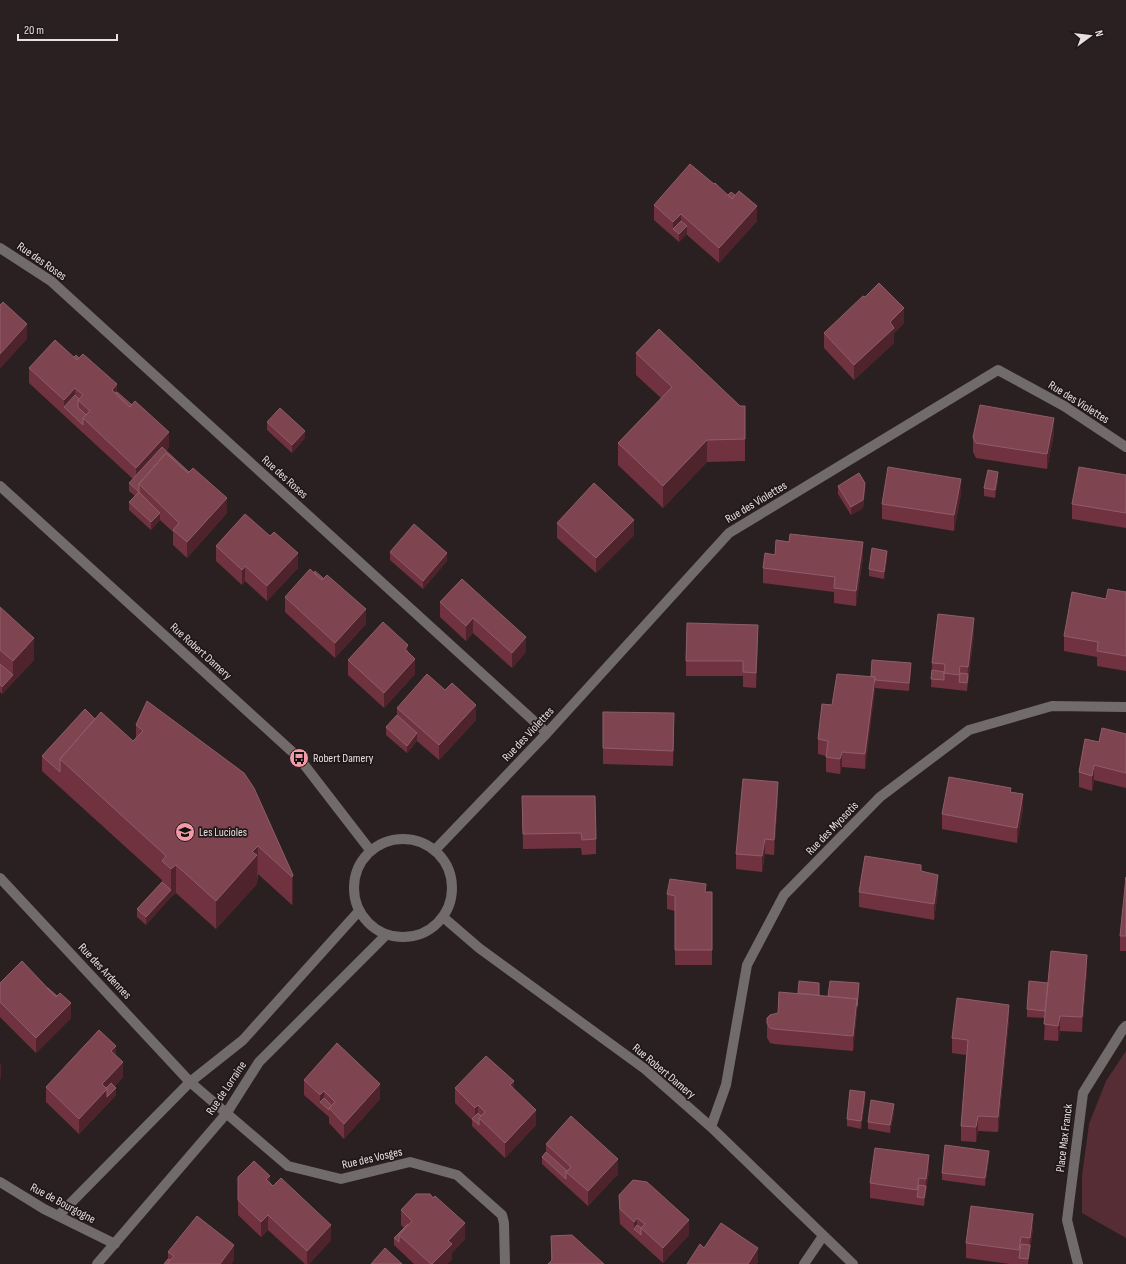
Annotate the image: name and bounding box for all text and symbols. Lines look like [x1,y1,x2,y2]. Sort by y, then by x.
scale bar [18,16,117,42]
north arrow [1070,16,1110,56]
text: 20 m [24,23,44,38]
text: N [1092,29,1106,38]
street label: Rue des Roses [14,239,69,284]
street label: Rue des Violettes [1045,378,1112,427]
street label: Rue des Roses [258,453,311,502]
street label: Rue des Violettes [723,478,790,527]
street label: Rue Robert Damery [167,620,235,683]
street label: Rue des Violettes [499,704,557,765]
bus stop icon: Robert Damery [288,747,310,769]
place label: Robert Damery [313,751,374,766]
street label: Rue des Myosotis [803,798,862,859]
school or university icon: Les Lucioles [174,821,196,843]
place label: Les Lucioles [199,825,247,840]
street label: Rue des Ardennes [75,940,134,1002]
street label: Rue Robert Damery [629,1041,699,1102]
street label: Rue de Lorraine [203,1058,250,1118]
street label: Place Max Franck [1053,1103,1076,1173]
street label: Rue des Vosges [340,1144,404,1173]
street label: Rue de Bourgogne [27,1180,98,1227]

